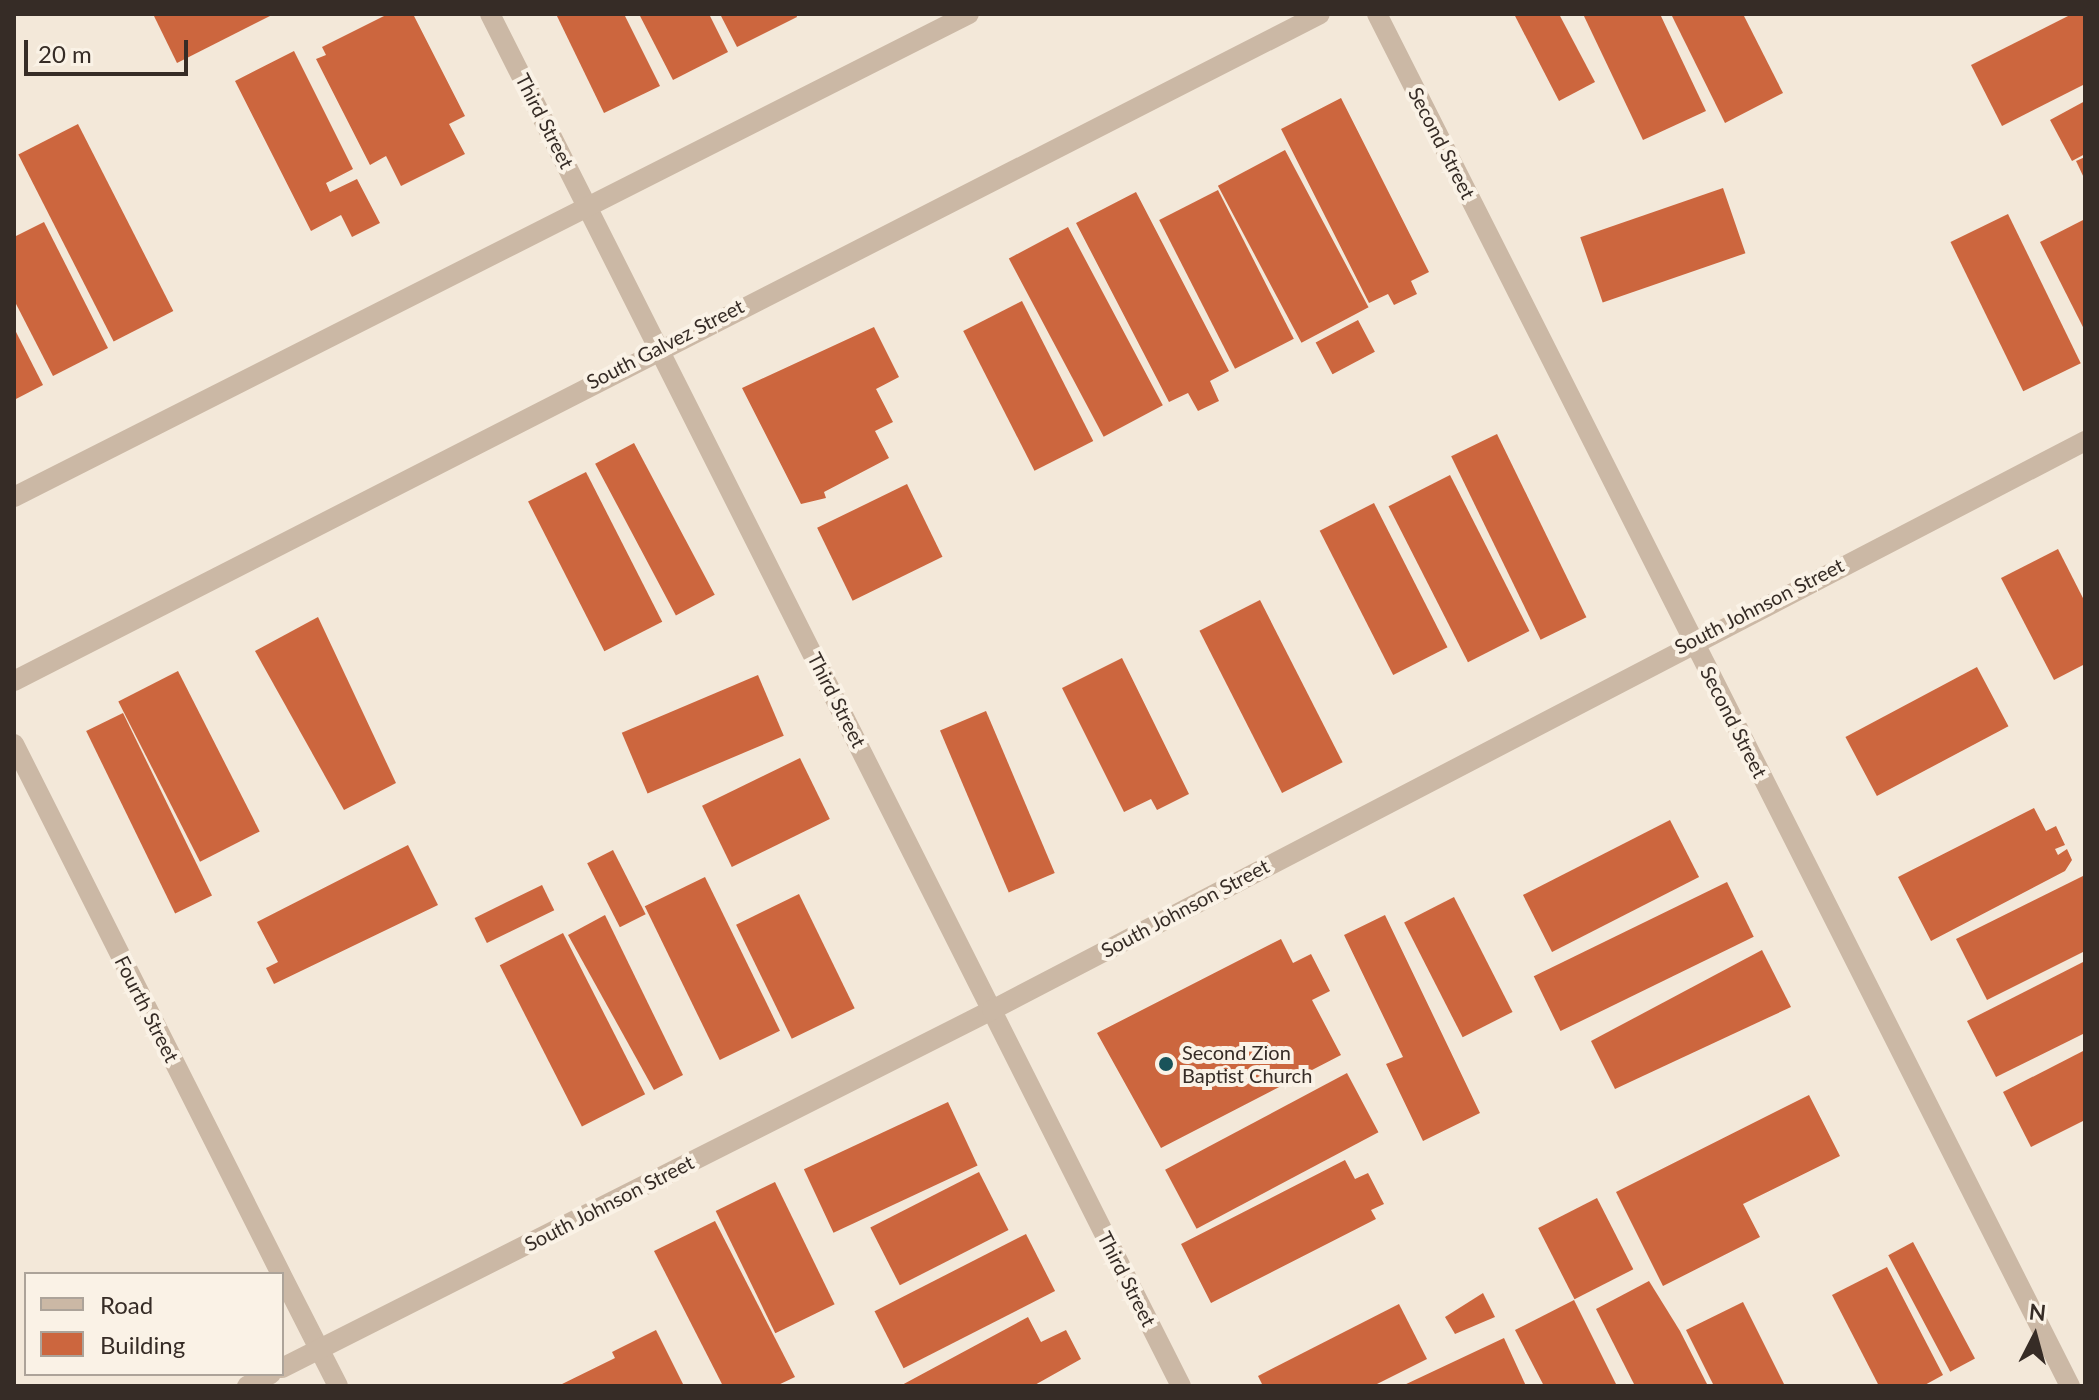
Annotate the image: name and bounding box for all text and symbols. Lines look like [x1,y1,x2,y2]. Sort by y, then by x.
scale bar [28,24,192,74]
text: 20 m [38,39,92,68]
street label: Third Street [511,69,579,173]
street label: Second Street [1404,83,1480,203]
street label: South Galvez Street [582,294,748,394]
street label: South Johnson Street [1670,553,1848,659]
street label: Third Street [803,648,871,752]
street label: Second Street [1696,662,1772,782]
street label: South Johnson Street [1097,853,1273,963]
street label: Fourth Street [110,952,184,1066]
place label: Second Zion Baptist Church [1182,1040,1312,1087]
marker: Second Zion Baptist Church [1157,1055,1175,1073]
street label: South Johnson Street [520,1150,698,1256]
street label: Third Street [1093,1227,1161,1331]
legend [24,1272,284,1376]
text: Road [100,1290,153,1319]
north arrow [1995,1296,2075,1376]
text: N [2028,1297,2047,1326]
text: Building [100,1330,185,1359]

